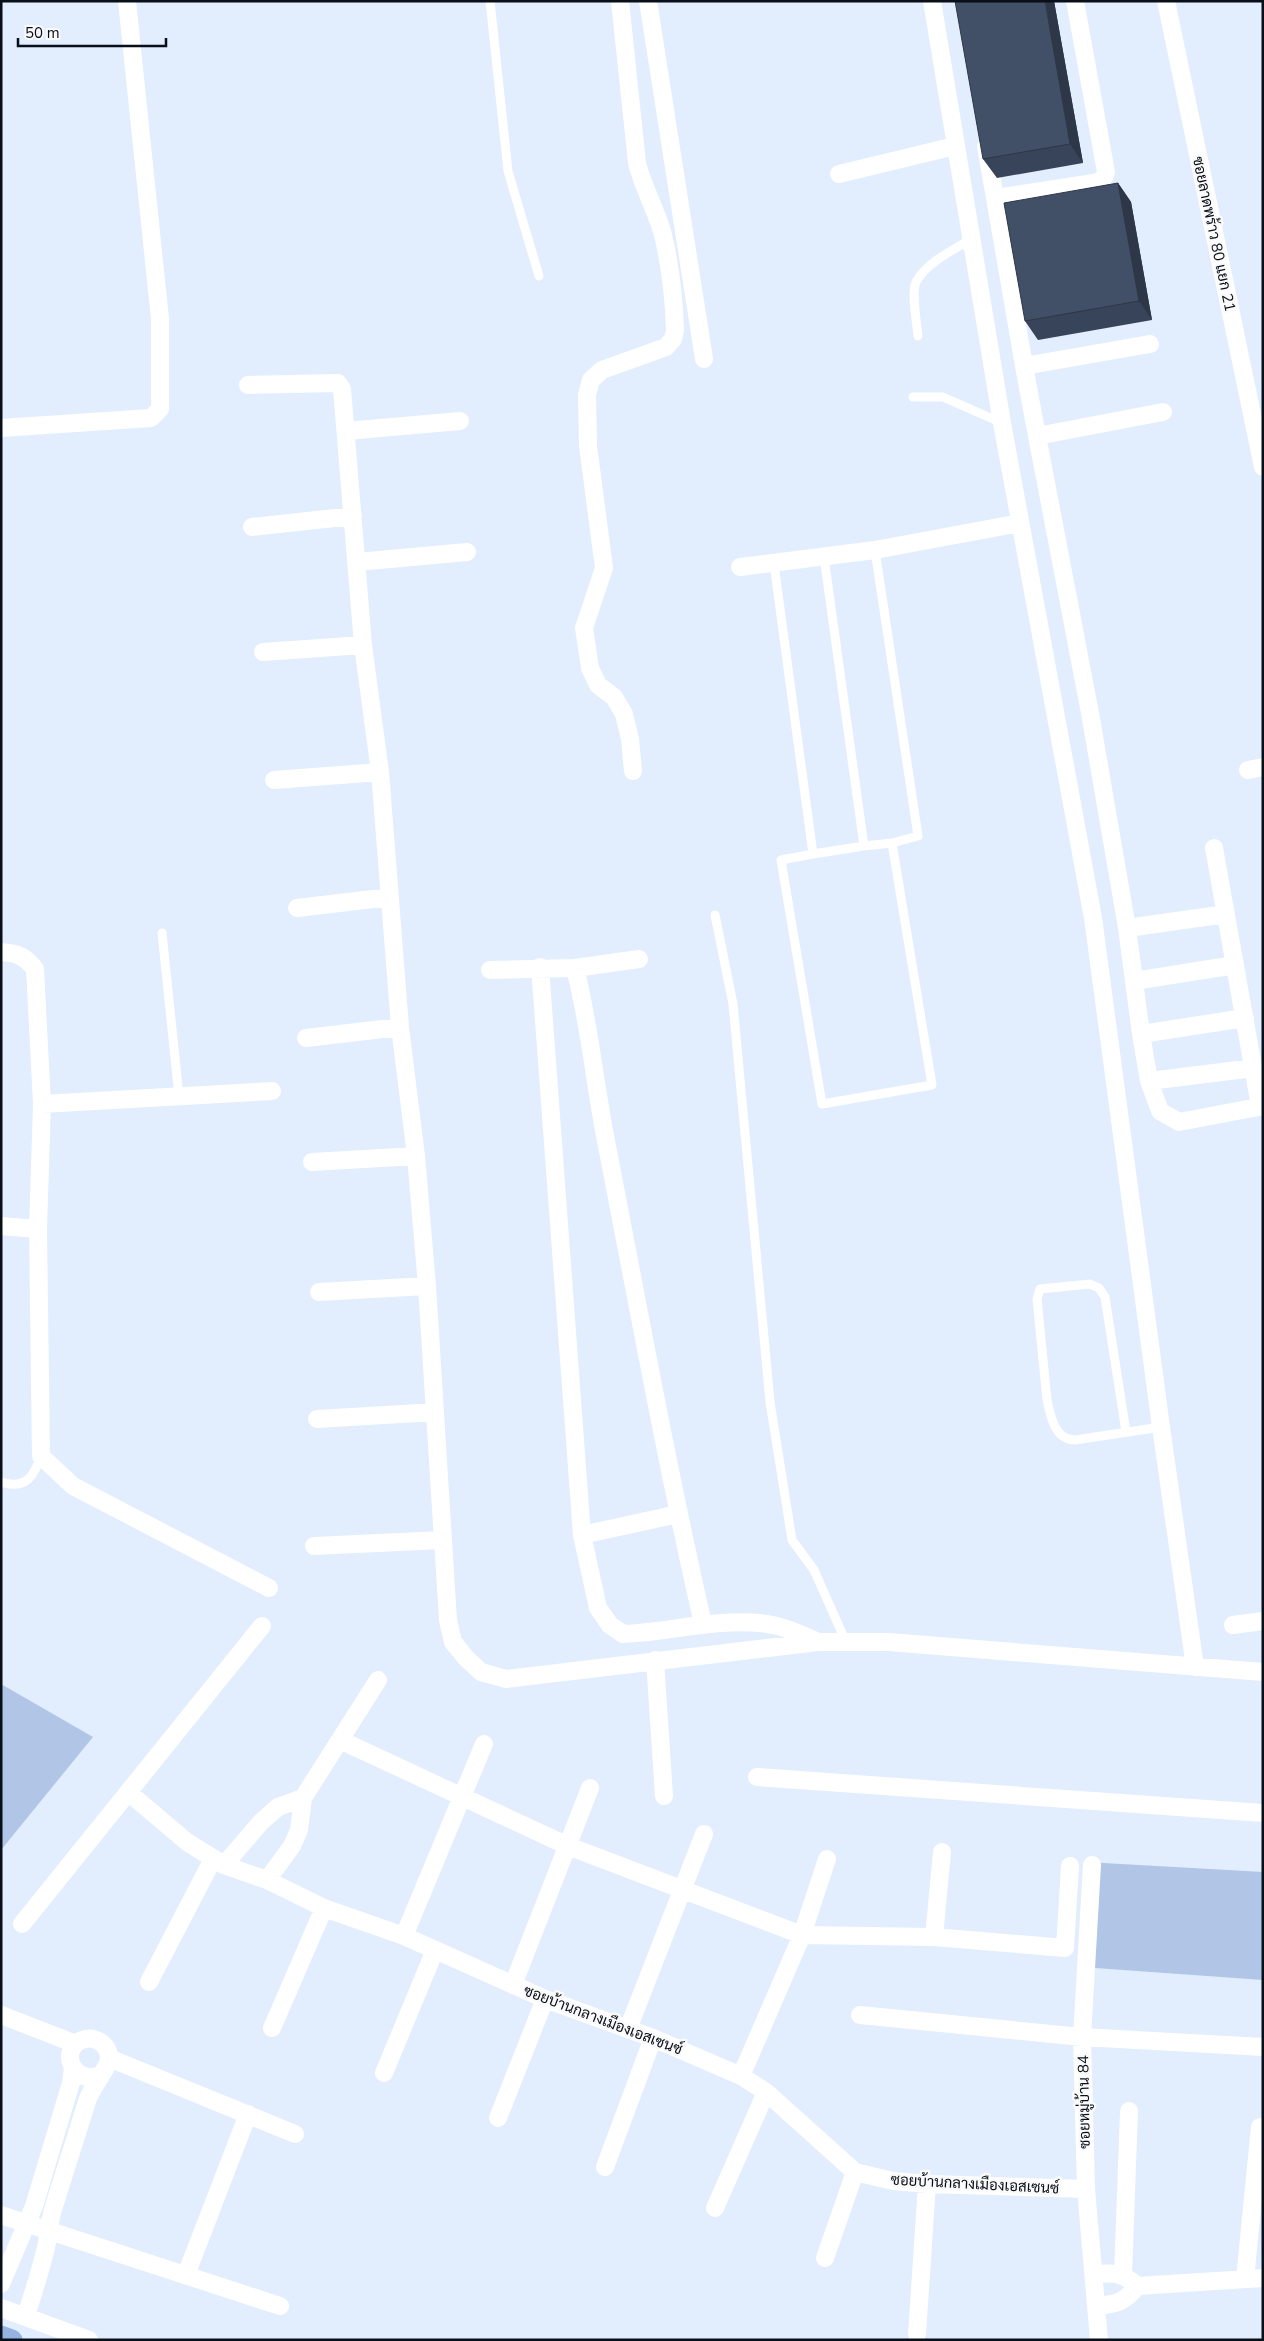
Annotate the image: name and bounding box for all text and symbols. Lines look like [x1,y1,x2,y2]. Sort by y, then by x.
scale bar [18,15,165,47]
text: 50 m [25,23,60,43]
street label: ซอยลาดพร้าว 80 แยก 21 [1188,155,1240,313]
street label: ซอยบ้านกลางเมืองเอสเซนซ์ [521,1980,685,2060]
street label: ซอยหมู่บ้าน 84 [1073,2055,1095,2149]
street label: ซอยบ้านกลางเมืองเอสเซนซ์ [890,2170,1060,2198]

